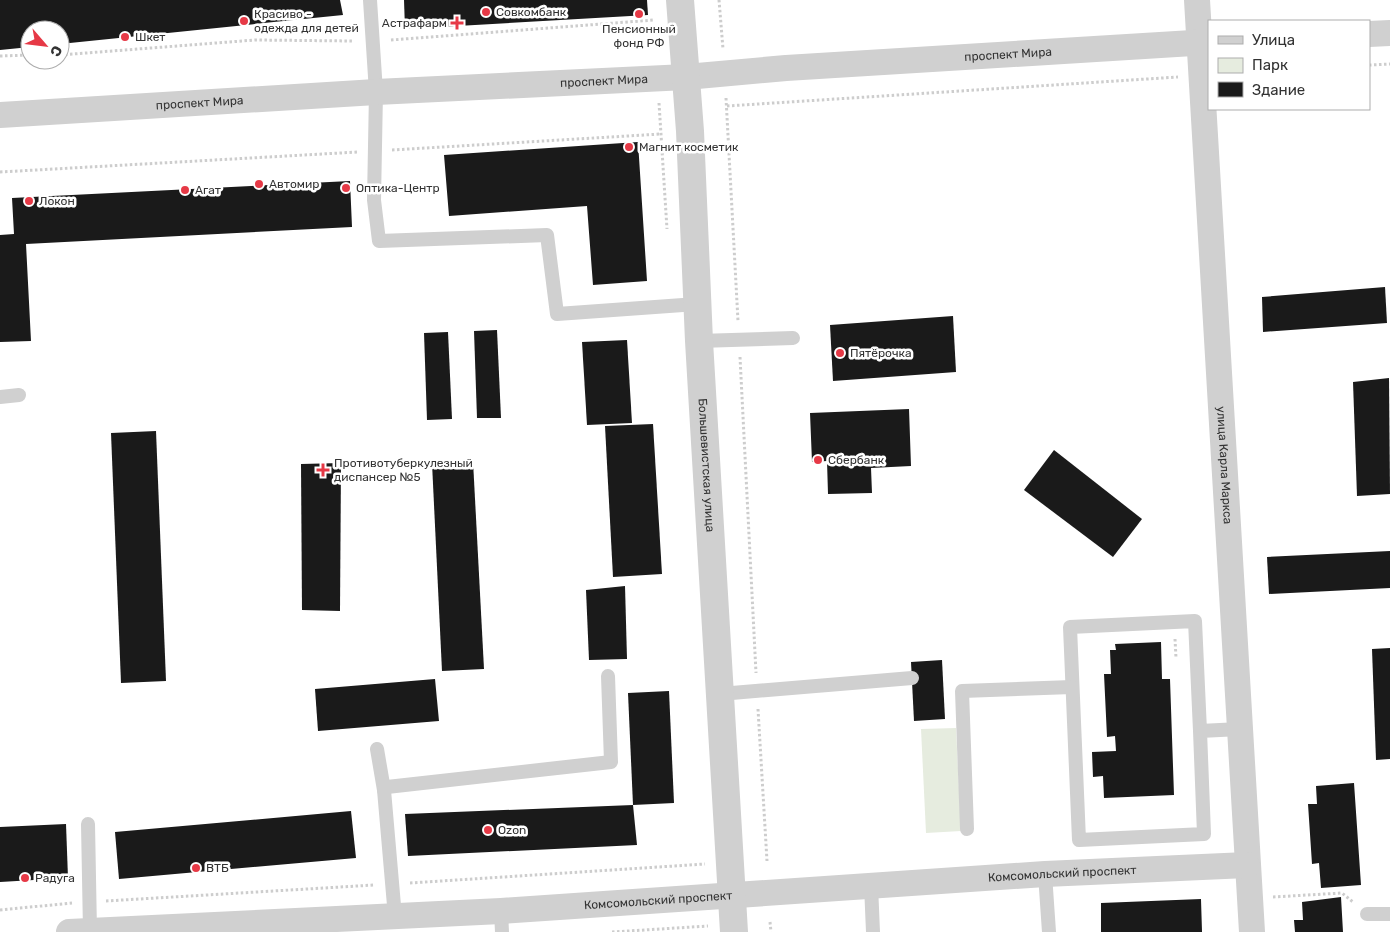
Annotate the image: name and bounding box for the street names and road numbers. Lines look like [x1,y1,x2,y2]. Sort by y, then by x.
street label: проспект Мира [964,45,1052,64]
street label: проспект Мира [560,72,648,90]
street label: проспект Мира [155,93,244,112]
street label: Большевистская улица [695,398,717,533]
street label: улица Карла Маркса [1214,406,1235,525]
street label: Комсомольский проспект [988,863,1137,885]
street label: Комсомольский проспект [583,888,733,912]

